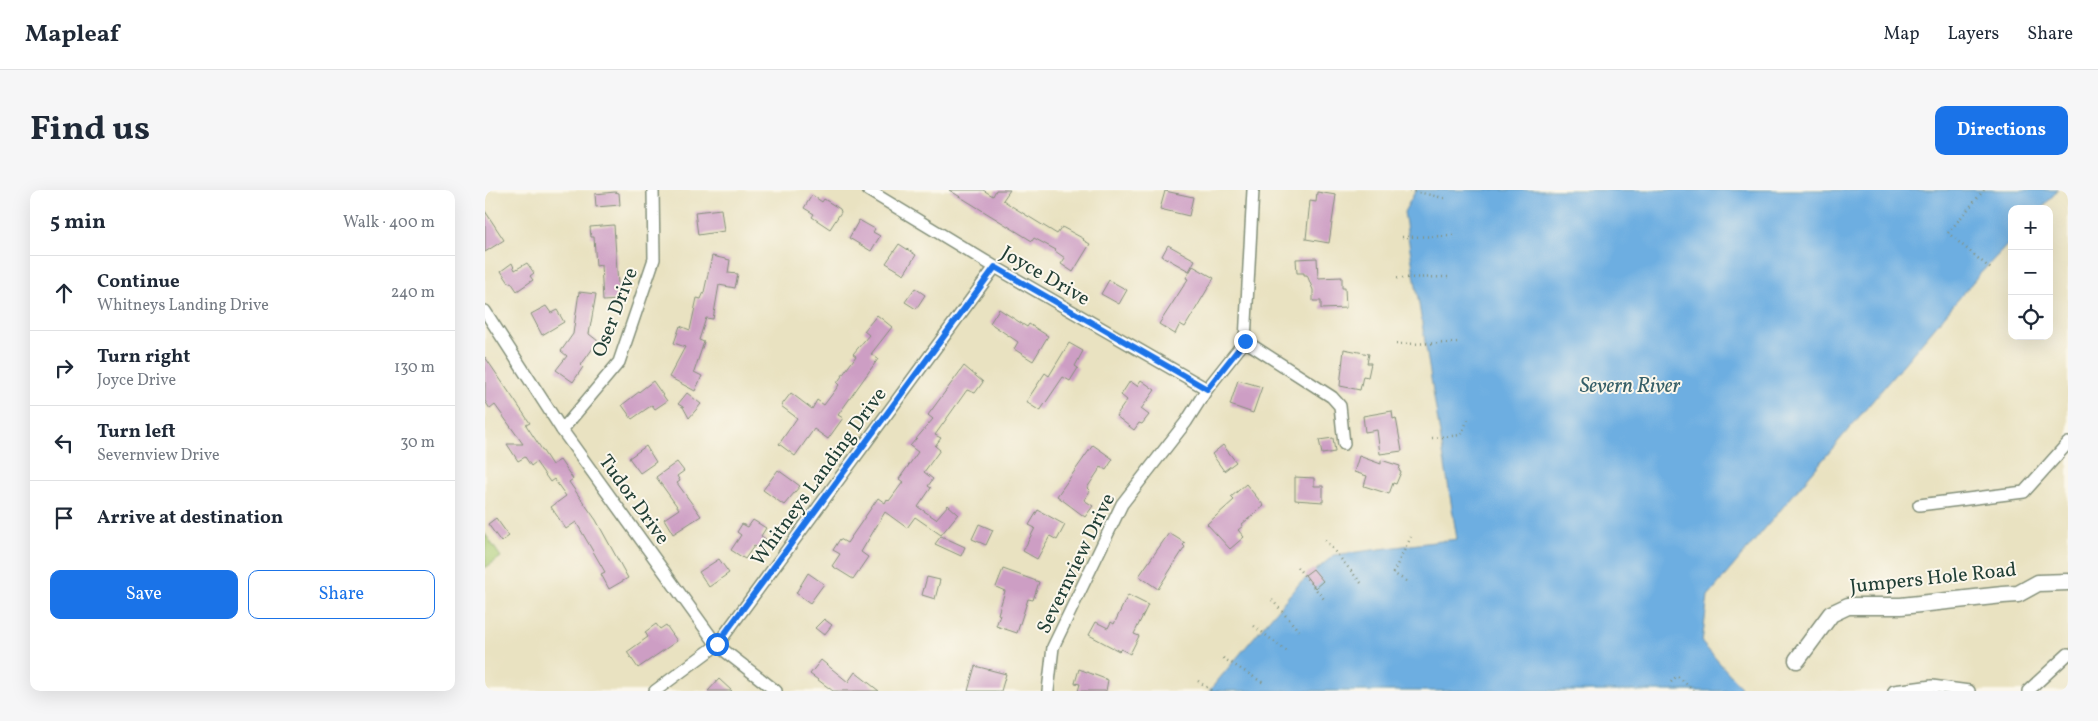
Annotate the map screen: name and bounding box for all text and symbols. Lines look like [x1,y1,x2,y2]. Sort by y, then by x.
text: Mapleaf [25,18,119,52]
text: Map [1883,22,1919,47]
text: Layers [1947,22,1999,47]
text: Share [2027,22,2073,47]
text: Find us [30,106,150,154]
button: Directions [1935,106,2068,155]
map controls [2008,205,2053,340]
button: + [2008,205,2053,250]
text: 5 min [50,208,106,237]
text: Walk · 400 m [343,212,435,234]
street label: Joyce Drive [995,240,1095,314]
button: − [2008,250,2053,295]
street label: Oser Drive [586,264,646,362]
text: Continue [97,269,180,295]
icon: ahead [50,279,78,307]
text: 240 m [391,282,435,304]
text: Whitneys Landing Drive [97,295,269,317]
button: locate [2008,295,2053,340]
route end [1234,330,1257,353]
text: Turn right [97,344,190,370]
icon: right [50,354,78,382]
text: 130 m [394,357,435,379]
text: Joyce Drive [97,370,176,392]
water label: Severn River [1580,372,1680,401]
street label: Whitneys Landing Drive [745,382,894,572]
text: Turn left [97,419,176,445]
icon: left [50,429,78,457]
text: 30 m [400,432,435,454]
text: Severnview Drive [97,445,220,467]
street label: Tudor Drive [591,449,676,551]
street label: Severnview Drive [1031,489,1123,639]
icon: arrive [50,504,78,532]
text: Arrive at destination [97,505,283,531]
street label: Jumpers Hole Road [1848,556,2018,602]
button: Save [50,570,238,619]
button: Share [248,570,435,619]
route start [706,633,729,656]

